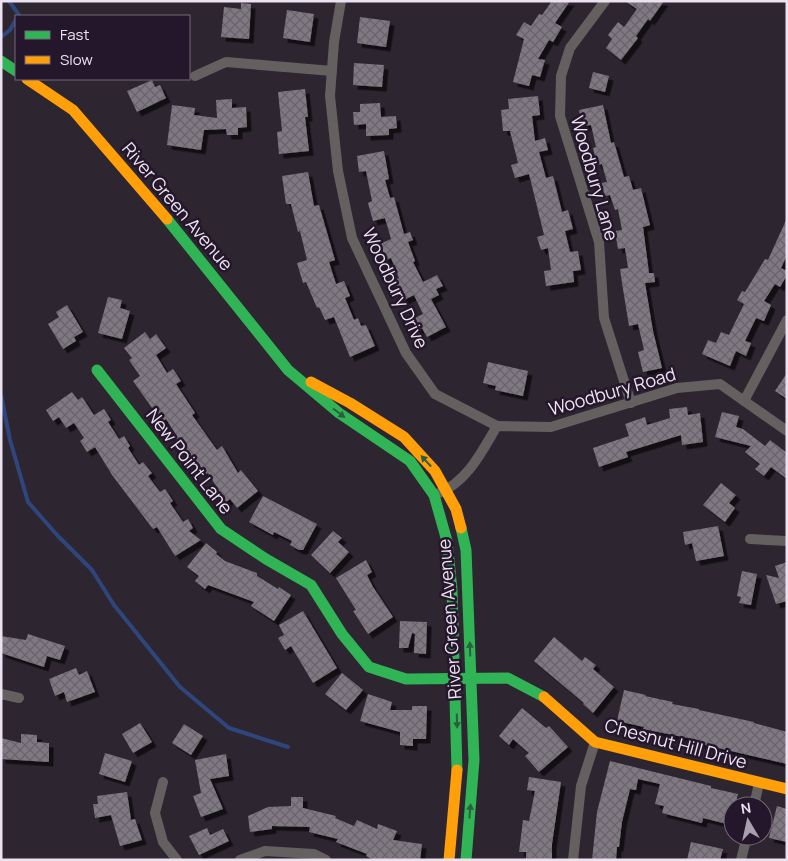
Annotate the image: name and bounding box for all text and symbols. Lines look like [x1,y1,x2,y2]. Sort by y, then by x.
legend [15,15,190,80]
text: Fast [60,24,89,45]
text: Slow [60,49,93,70]
street label: Woodbury Lane [566,113,624,243]
street label: River Green Avenue [117,137,239,275]
street label: Woodbury Drive [358,224,434,352]
street label: Woodbury Road [546,361,678,421]
street label: New Point Lane [141,403,239,519]
one-way arrow [332,407,345,418]
one-way arrow [421,455,432,468]
street label: River Green Avenue [431,538,467,700]
one-way arrow [465,641,473,657]
street label: Chesnut Hill Drive [602,712,750,774]
one-way arrow [453,713,461,729]
north arrow [723,796,773,846]
text: N [739,797,752,818]
one-way arrow [466,803,474,819]

